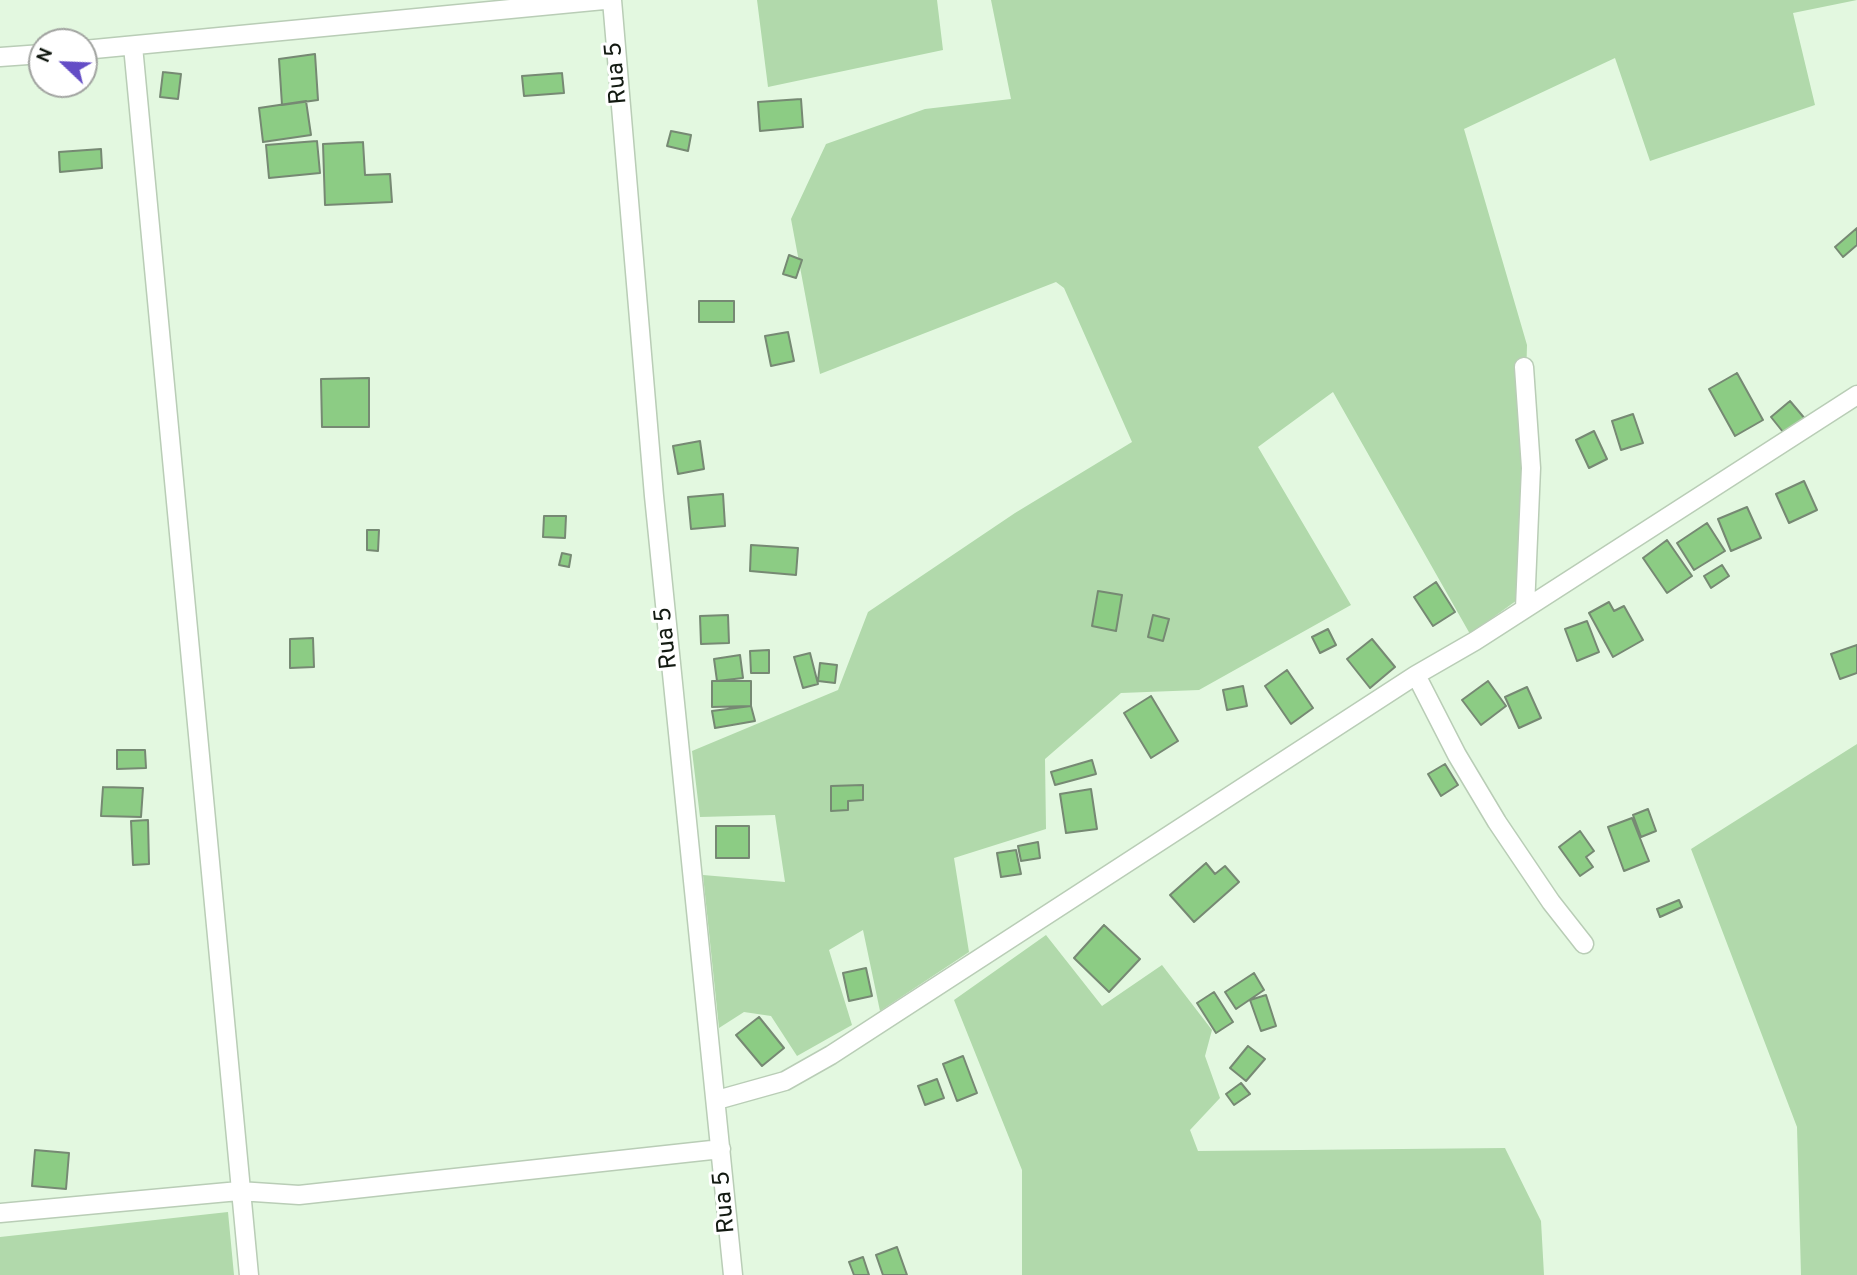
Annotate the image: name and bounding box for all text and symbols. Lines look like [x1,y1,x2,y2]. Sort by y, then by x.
north arrow [28,28,98,98]
street label: Rua 5 [601,41,635,105]
text: N [32,45,59,67]
street label: Rua 5 [650,605,686,671]
street label: Rua 5 [709,1170,743,1234]

